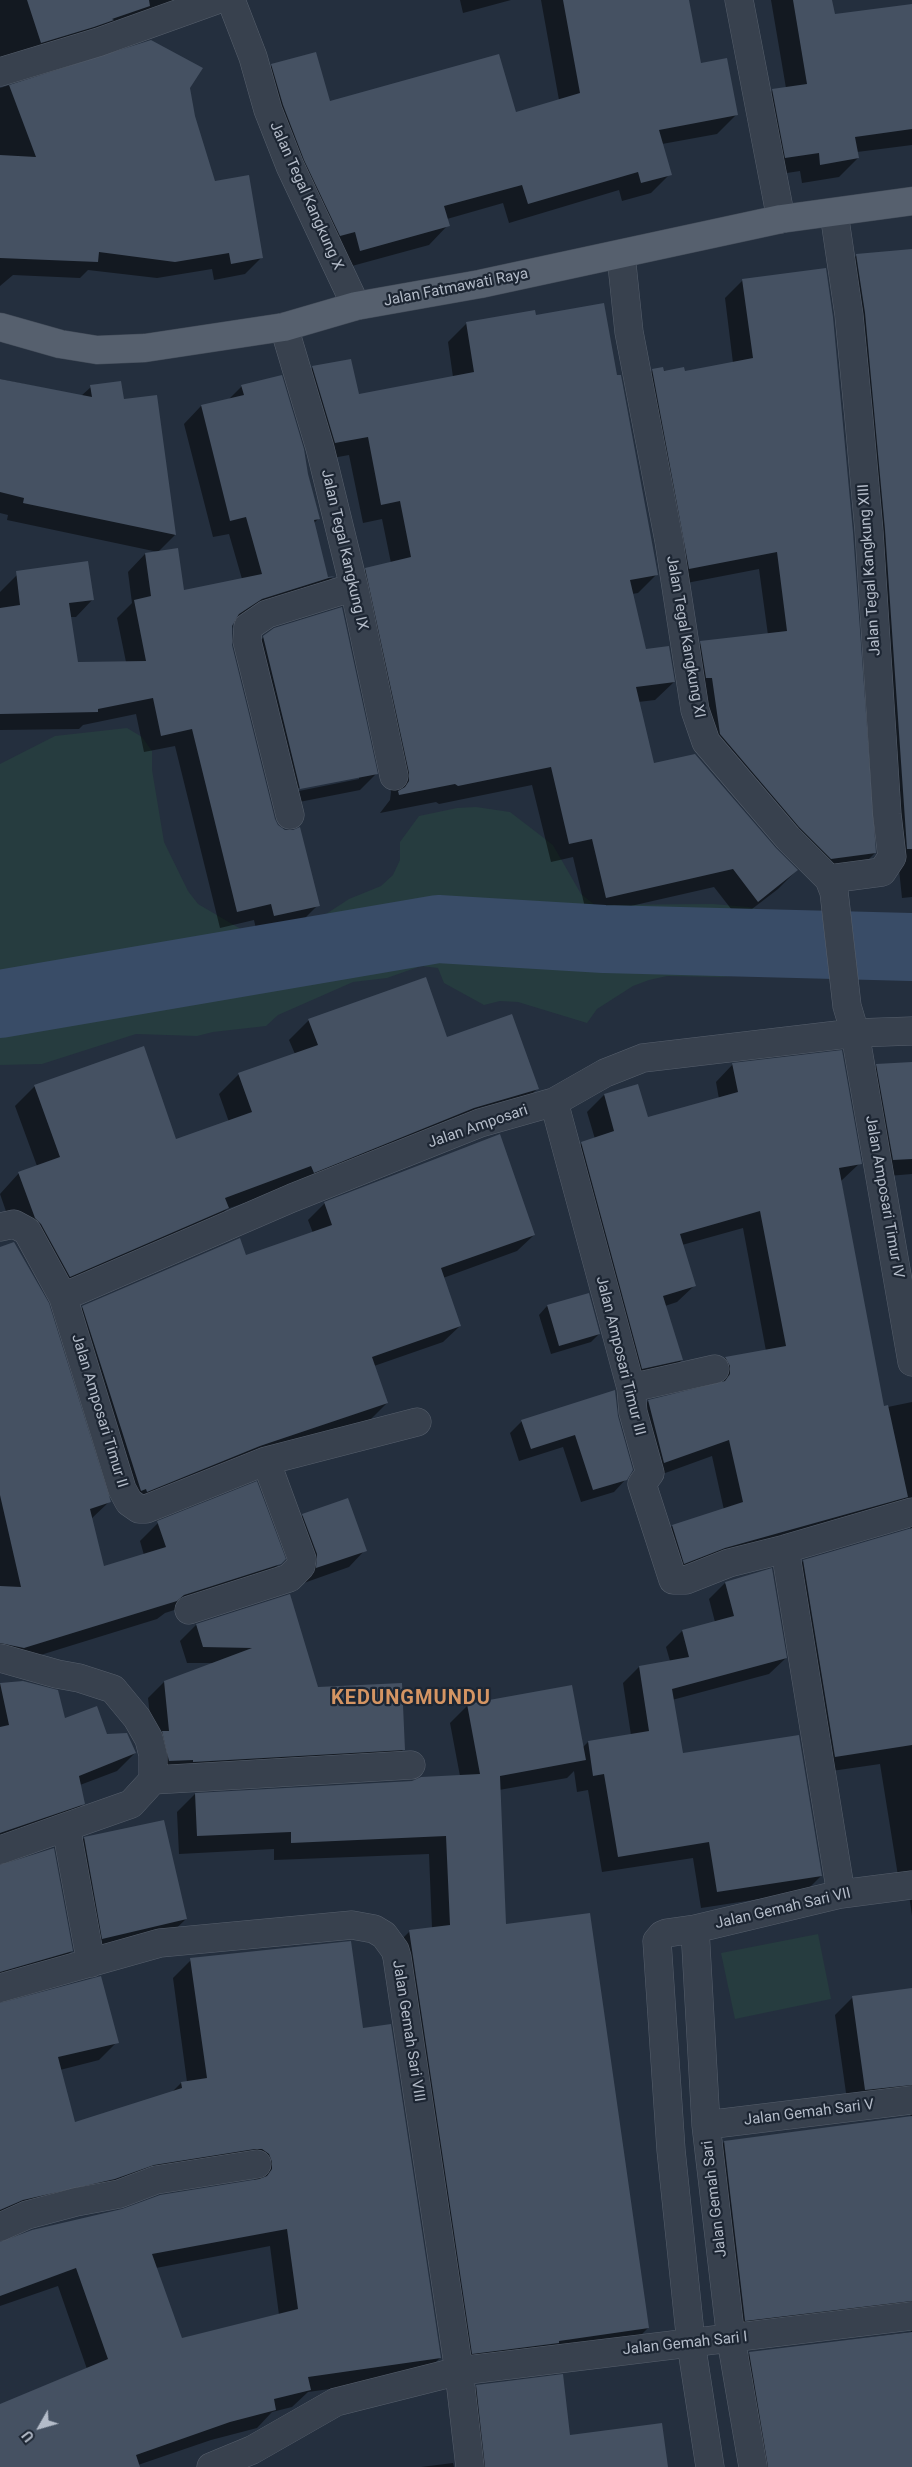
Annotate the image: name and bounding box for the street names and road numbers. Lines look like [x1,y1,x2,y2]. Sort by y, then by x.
street label: Jalan Tegal Kangkung X [265,119,347,273]
street label: Jalan Fatmawati Raya [382,265,530,311]
street label: Jalan Tegal Kangkung IX [317,468,371,632]
street label: Jalan Tegal Kangkung XIII [855,483,885,657]
street label: Jalan Tegal Kangkung XI [662,554,708,720]
street label: Jalan Amposari [426,1101,530,1153]
street label: Jalan Amposari Timur IV [861,1114,907,1280]
street label: Jalan Amposari Timur III [591,1274,649,1438]
street label: Jalan Amposari Timur II [67,1332,131,1490]
street label: Jalan Gemah Sari VII [713,1885,853,1933]
street label: Jalan Gemah Sari VIII [388,1959,428,2103]
street label: Jalan Gemah Sari V [743,2096,875,2130]
street label: Jalan Gemah Sari [699,2140,731,2258]
street label: Jalan Gemah Sari I [622,2329,748,2359]

